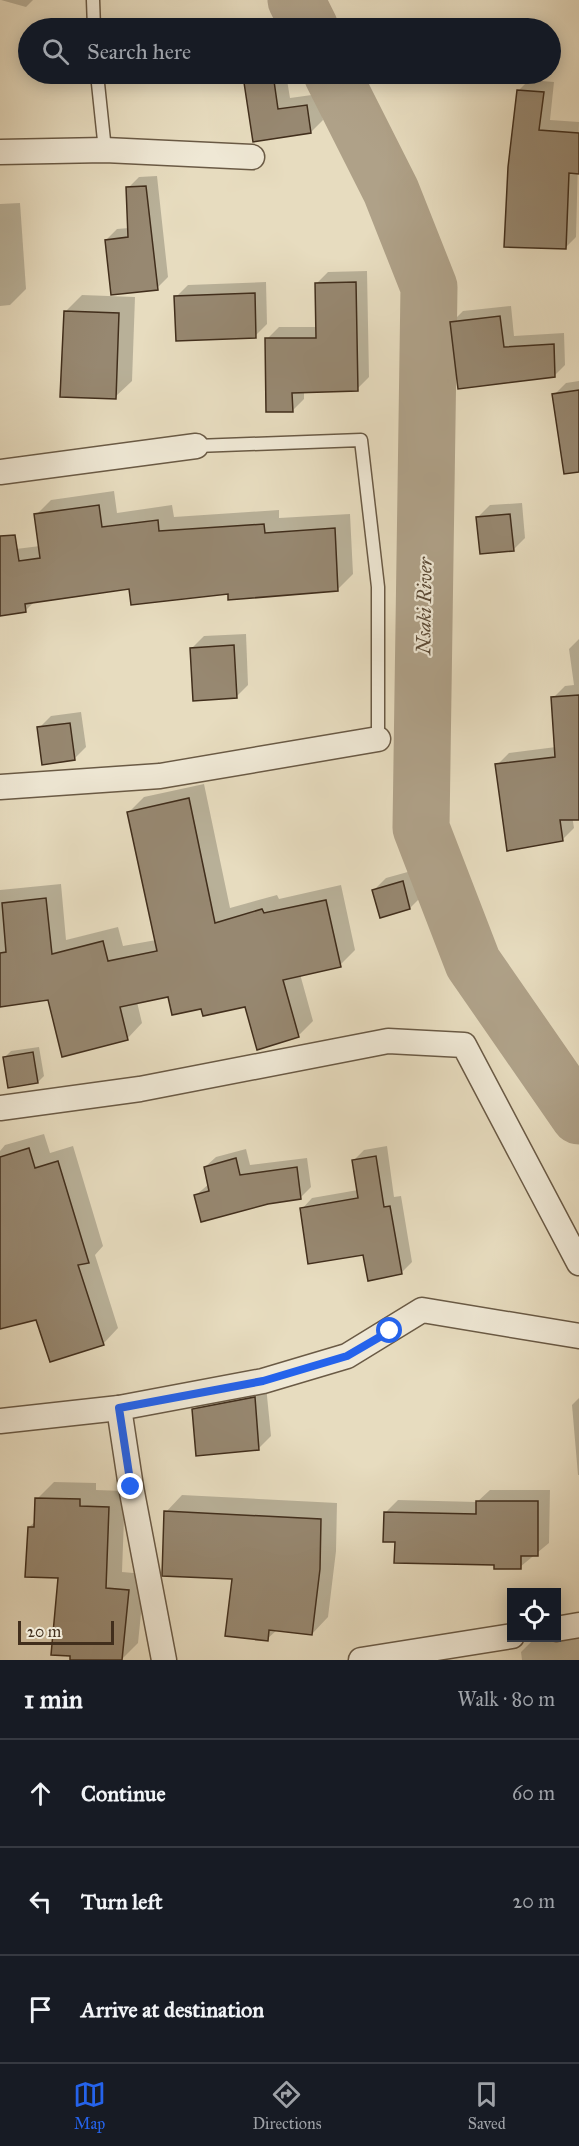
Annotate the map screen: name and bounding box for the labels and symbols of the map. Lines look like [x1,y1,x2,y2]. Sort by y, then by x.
water label: Nsaki River [411,555,437,656]
route start [376,1317,402,1343]
route end [117,1473,143,1499]
scale bar [18,1618,114,1646]

